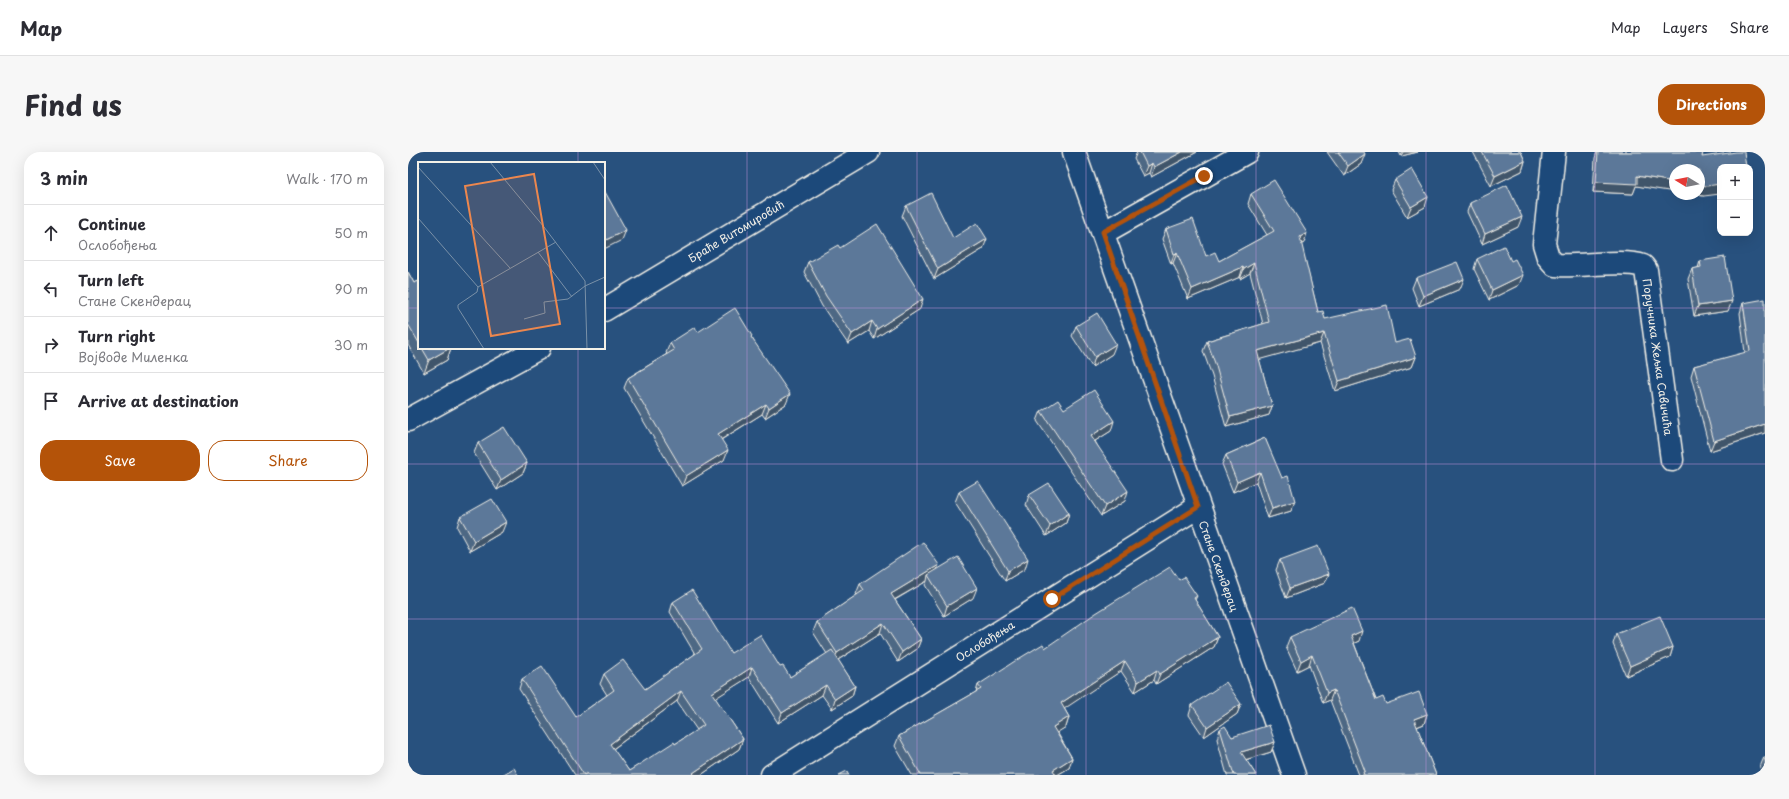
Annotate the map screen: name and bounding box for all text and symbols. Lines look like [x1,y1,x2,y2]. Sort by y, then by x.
text: Map [20,14,62,42]
text: Map [1611,17,1641,38]
text: Layers [1663,17,1708,38]
text: Share [1730,17,1769,38]
text: Find us [24,83,122,126]
button: Directions [1658,84,1765,125]
inset map [418,162,605,349]
north arrow [1669,164,1705,200]
map controls [1717,164,1753,236]
button: + [1717,164,1753,200]
text: 3 min [40,165,88,191]
route end [1195,167,1213,185]
text: Walk · 170 m [286,169,368,188]
street label: Браће Витомировић [685,196,787,266]
button: − [1717,200,1753,236]
text: Continue [78,212,146,235]
icon: ahead [40,222,62,244]
text: 50 m [334,223,368,242]
text: Ослобођења [78,235,157,254]
text: Turn left [78,268,144,291]
icon: left [40,278,62,300]
street label: Поручника Жељка Савичића [1639,278,1677,437]
text: 90 m [335,279,368,298]
text: Стане Скендерац [78,291,191,310]
text: Turn right [78,324,155,347]
icon: right [40,334,62,356]
text: 30 m [334,335,368,354]
text: Војводе Миленка [78,347,188,366]
text: Arrive at destination [78,389,239,412]
icon: arrive [40,390,62,412]
button: Save [40,440,200,481]
button: Share [208,440,368,481]
street label: Стане Скендерац [1195,518,1244,615]
route start [1043,590,1061,608]
street label: Ослобођења [952,616,1018,666]

